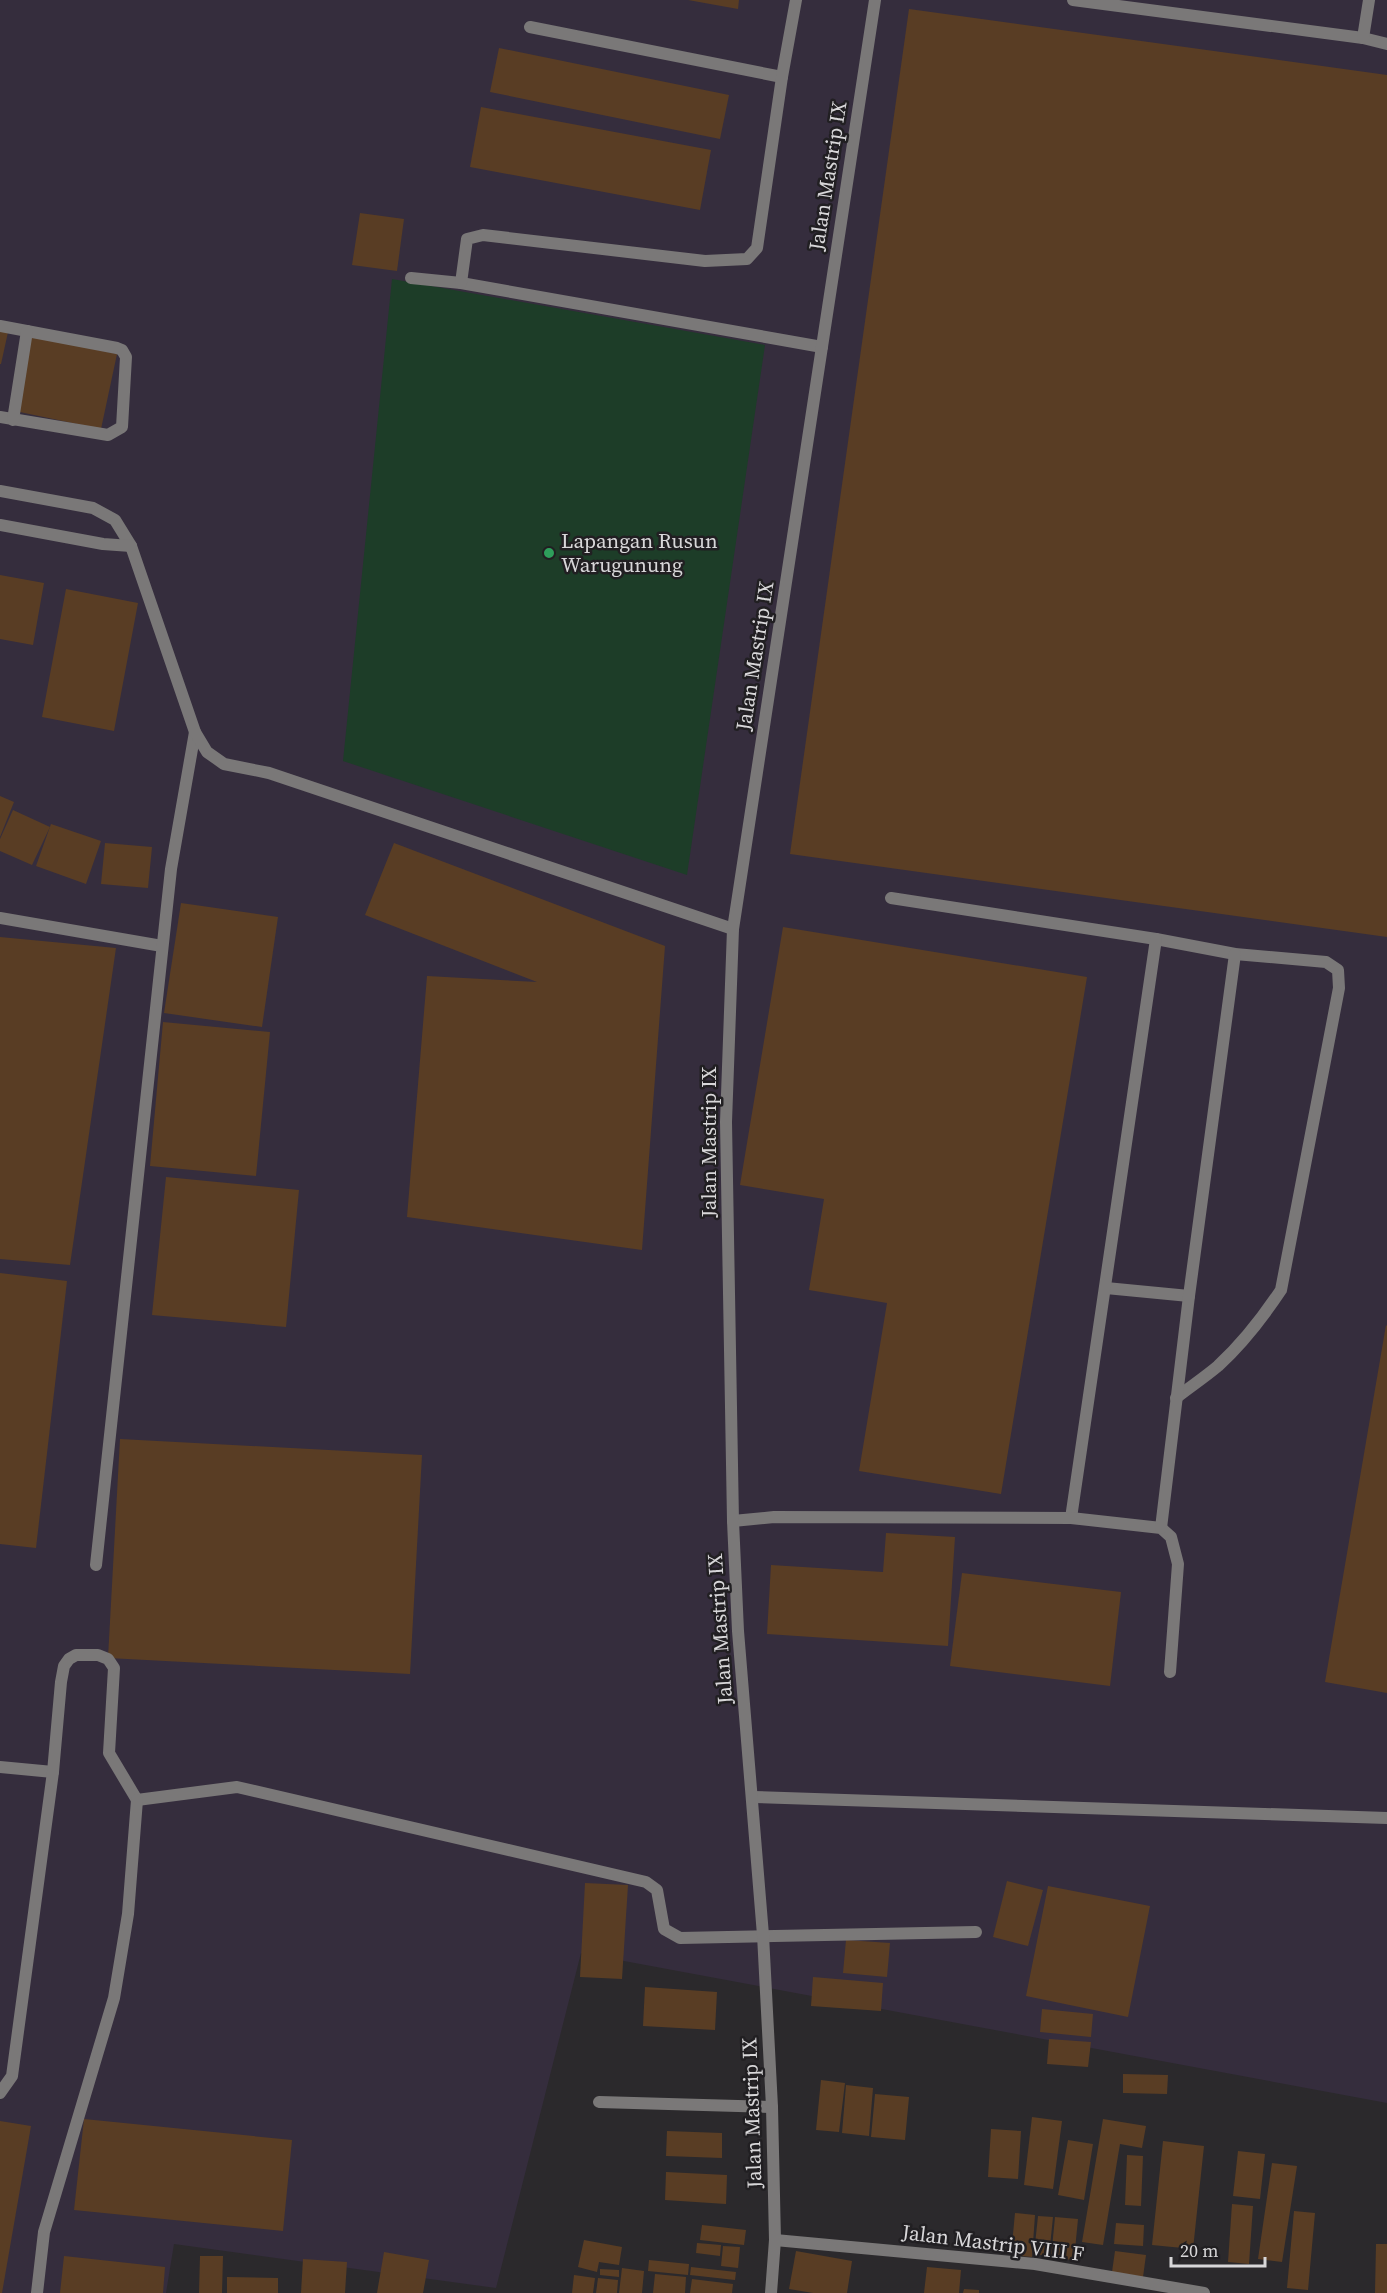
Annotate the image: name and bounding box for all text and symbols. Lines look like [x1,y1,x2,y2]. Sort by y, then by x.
street label: Jalan Mastrip IX [801,99,854,254]
place label: Lapangan Rusun Warugunung [561,526,718,579]
marker: Lapangan Rusun Warugunung [542,546,556,560]
street label: Jalan Mastrip IX [728,579,781,734]
street label: Jalan Mastrip IX [694,1066,723,1218]
street label: Jalan Mastrip IX [700,1552,739,1706]
street label: Jalan Mastrip IX [734,2037,769,2190]
street label: Jalan Mastrip VIII F [899,2217,1086,2268]
scale bar [1171,2230,1266,2268]
text: 20 m [1180,2238,1218,2263]

